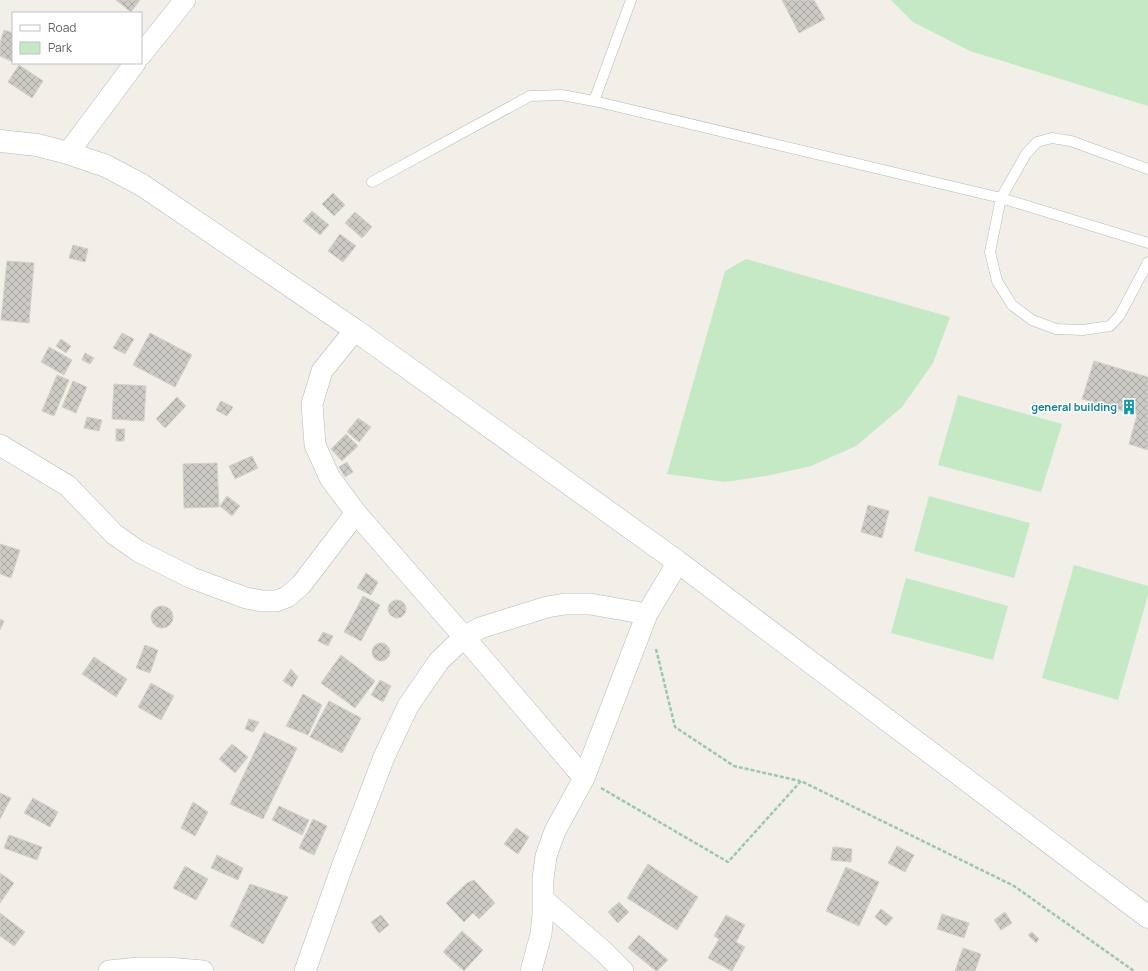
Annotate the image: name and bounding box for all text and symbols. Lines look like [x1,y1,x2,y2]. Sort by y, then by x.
legend [12,12,142,64]
text: Road [48,19,76,36]
text: Park [48,39,73,56]
building icon: general building [1120,398,1138,416]
place label: general building [1031,399,1117,414]

